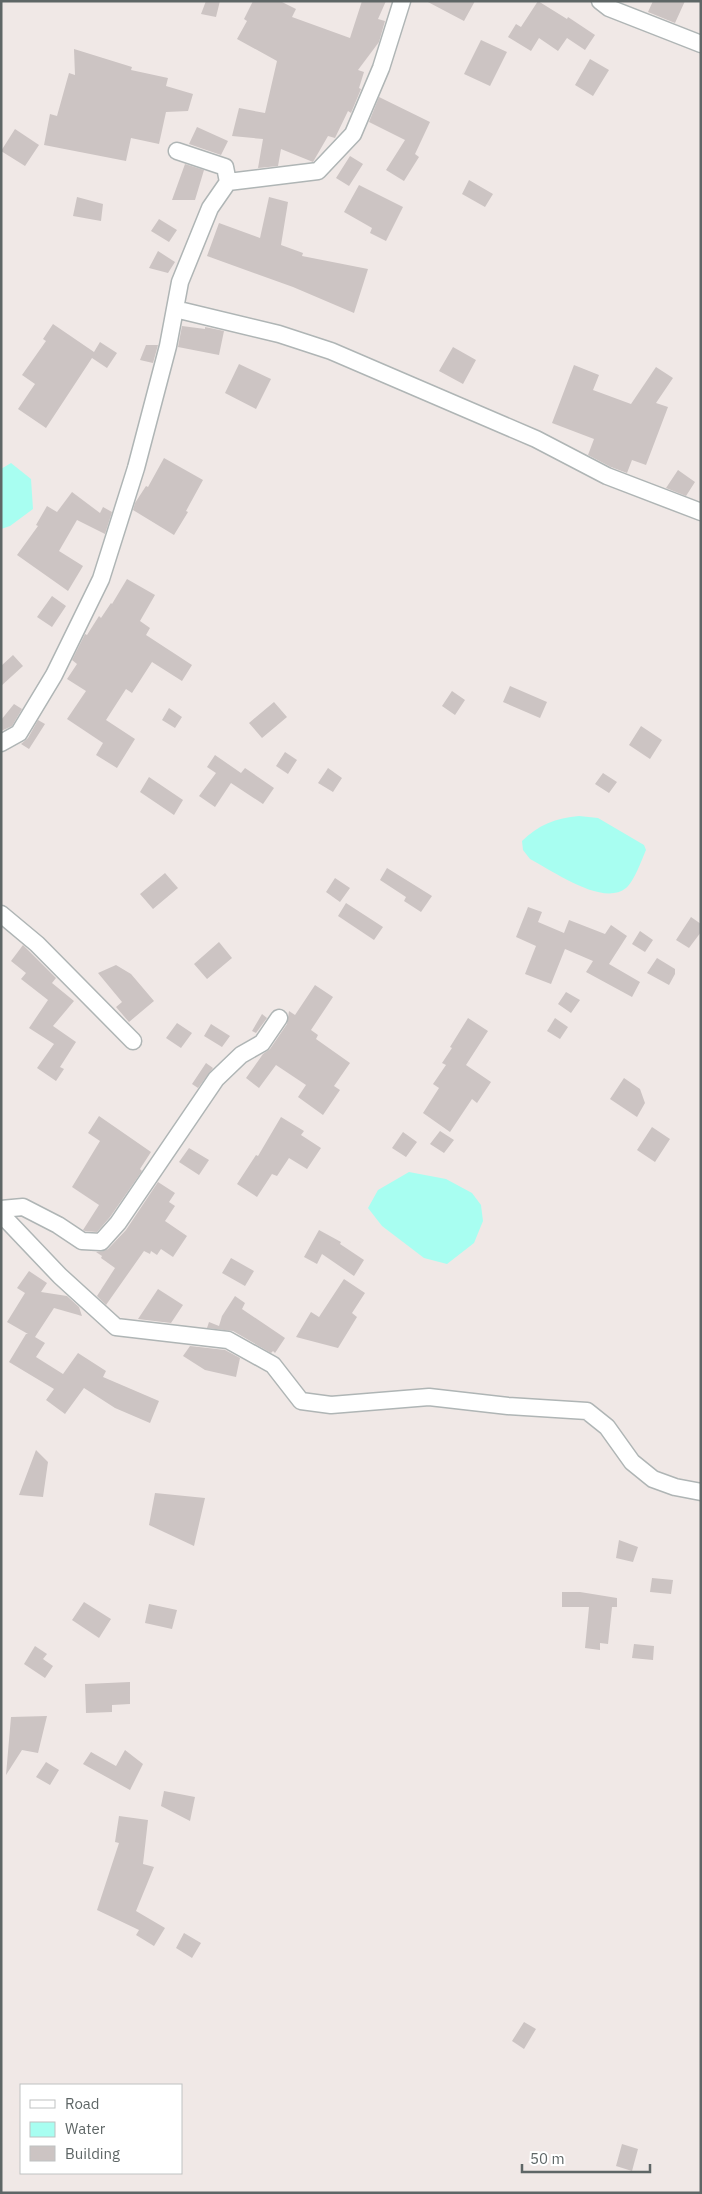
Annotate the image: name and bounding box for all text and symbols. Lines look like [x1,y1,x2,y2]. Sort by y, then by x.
legend [20,2084,182,2174]
text: Road [65,2094,100,2113]
text: Water [65,2119,106,2138]
scale bar [522,2142,650,2174]
text: Building [65,2144,120,2163]
text: 50 m [530,2149,565,2168]

